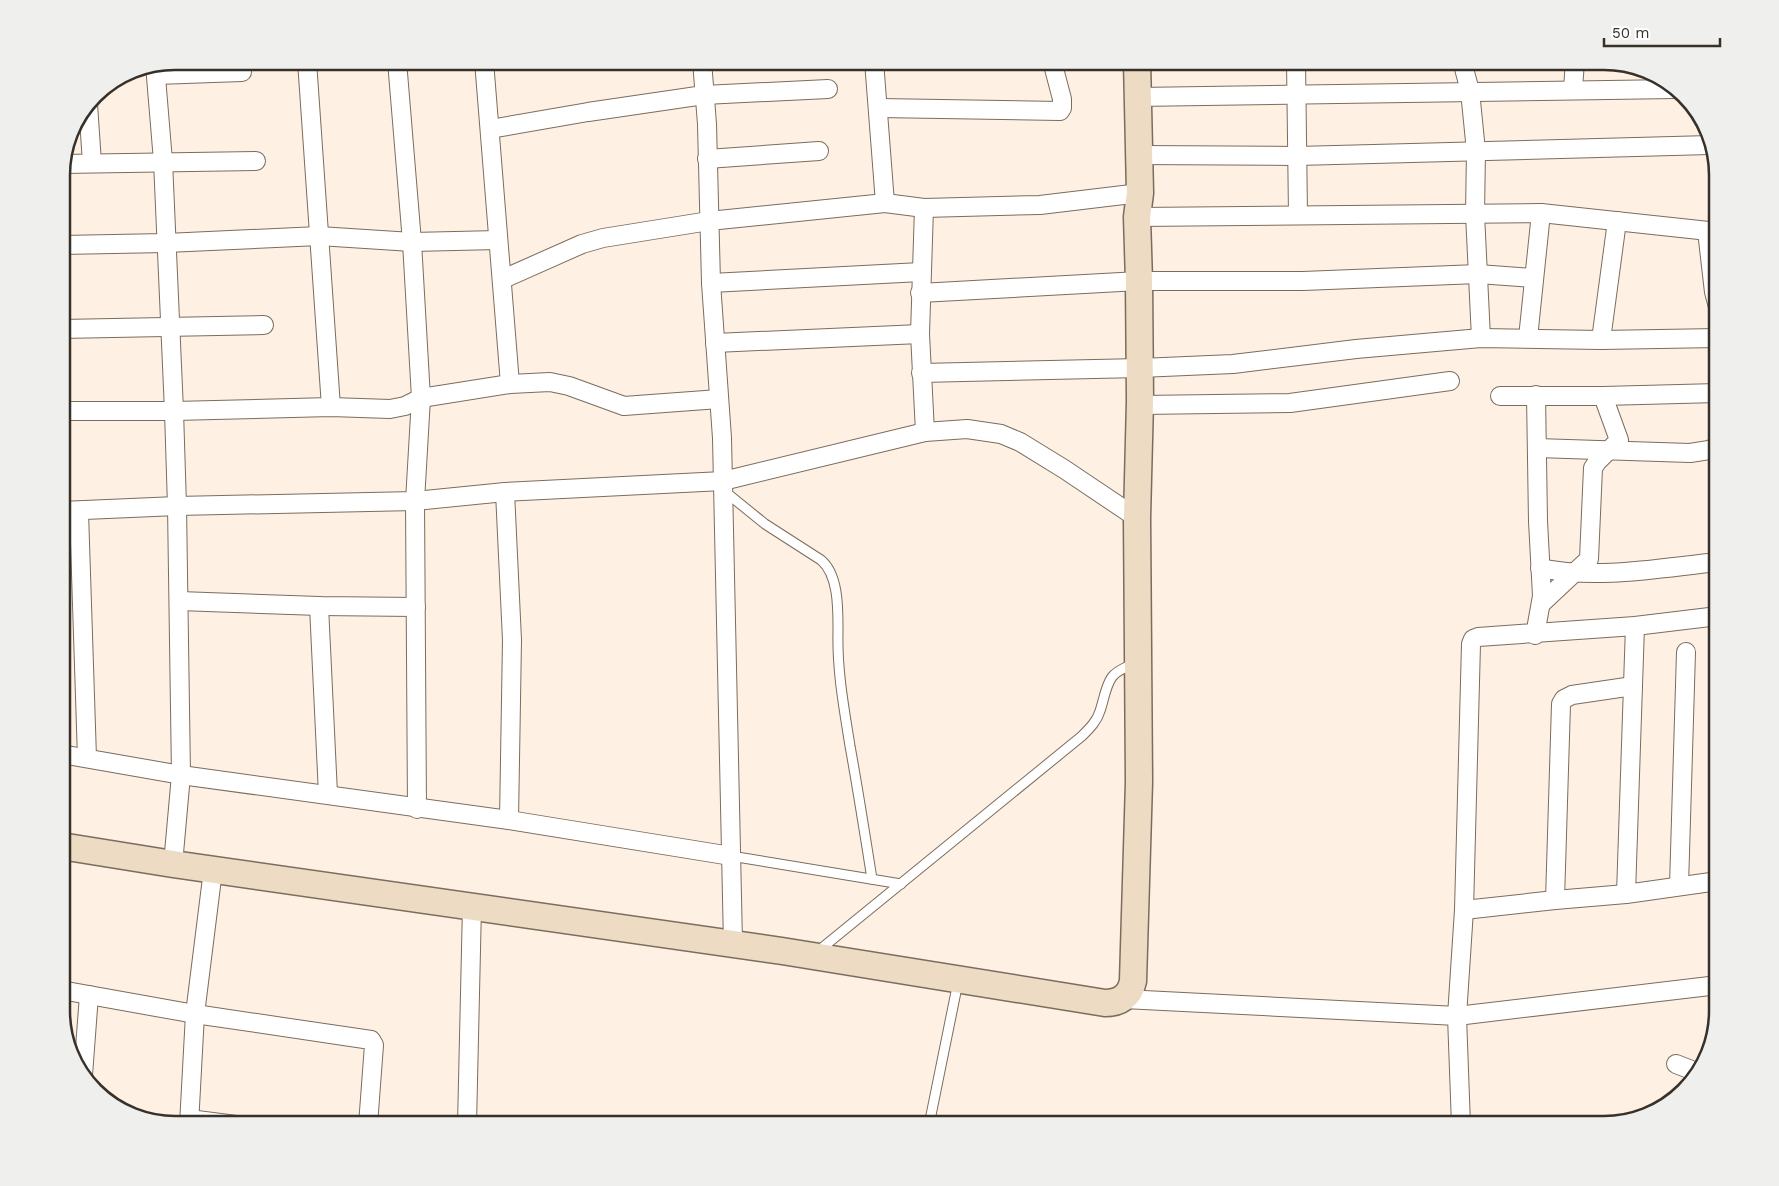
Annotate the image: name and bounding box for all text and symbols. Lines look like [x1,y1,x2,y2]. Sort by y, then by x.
scale bar [1604,15,1720,47]
text: 50 m [1612,24,1649,42]

